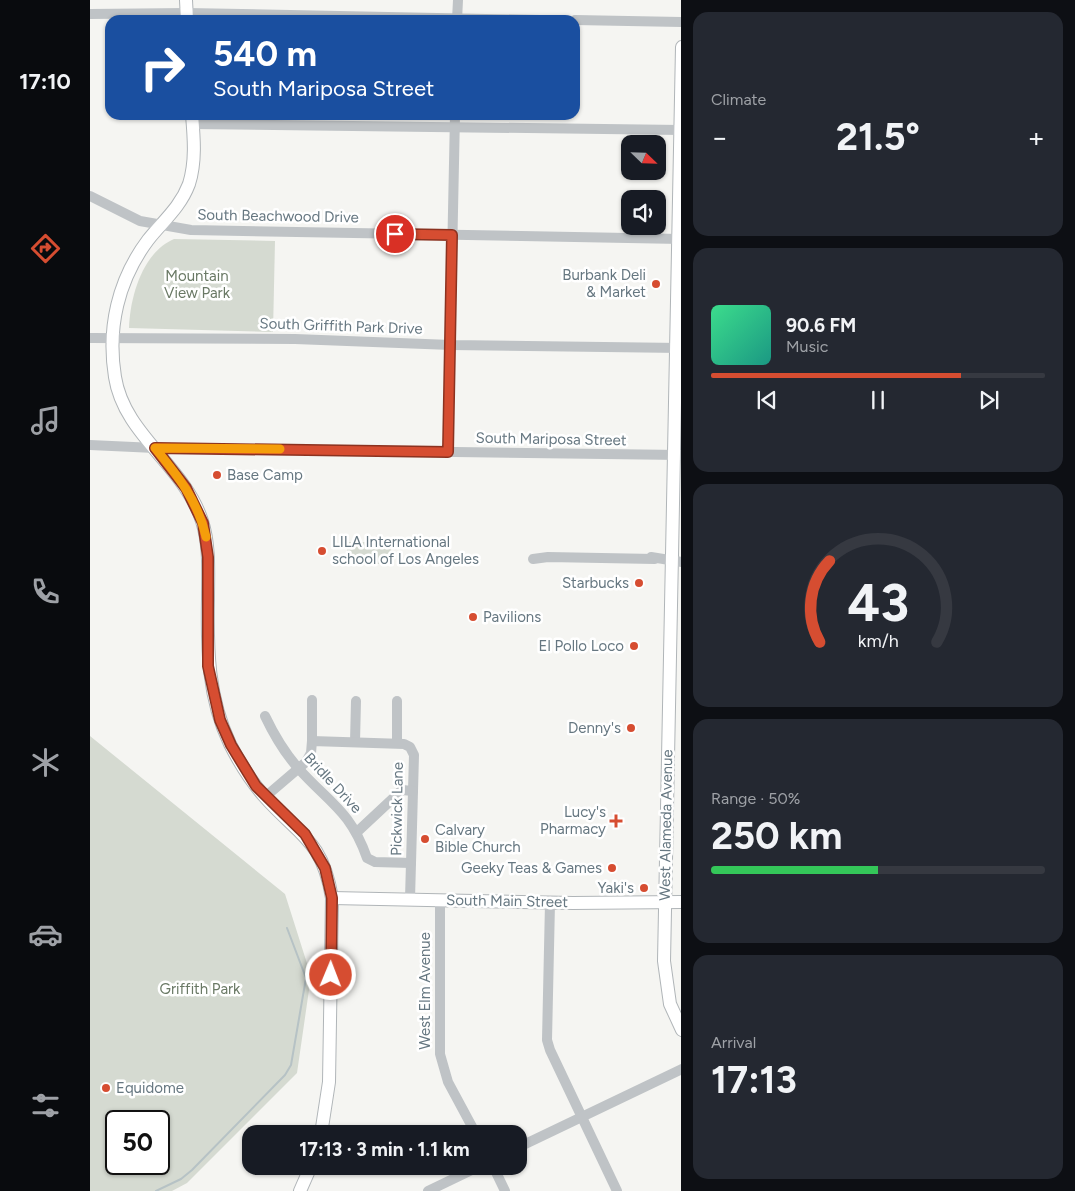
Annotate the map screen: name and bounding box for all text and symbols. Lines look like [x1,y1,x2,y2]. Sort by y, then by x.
text: 540 m [213,33,317,75]
icon: right [130,35,195,100]
text: 17:10 [19,68,71,95]
text: South Mariposa Street [213,75,434,102]
text: Climate [711,90,766,109]
text: 21.5° [836,114,920,160]
text: − [711,120,728,154]
text: + [1028,120,1045,154]
north arrow [621,135,666,180]
map controls [621,135,666,235]
button: sound [621,190,666,235]
street label: South Beachwood Drive [197,206,359,226]
pin [374,213,416,255]
icon: arrive [381,220,409,248]
icon: directions [28,231,63,266]
place label: Burbank Deli & Market [562,266,646,301]
park label: Mountain View Park [164,267,231,302]
marker: Burbank Deli & Market [650,278,662,290]
street label: South Griffith Park Drive [259,314,423,338]
text: 90.6 FM [786,314,856,337]
text: Music [786,337,828,356]
icon: previous [753,386,781,414]
icon: pause [864,386,892,414]
icon: next [975,386,1003,414]
icon: music [28,403,63,438]
street label: South Mariposa Street [475,429,627,449]
place label: Base Camp [227,466,303,484]
marker: Base Camp [211,469,223,481]
place label: LILA International school of Los Angeles [332,533,479,568]
marker: LILA International school of Los Angeles [316,545,328,557]
text: 43 [847,572,909,634]
icon: phone [28,574,63,609]
place label: Starbucks [562,574,629,592]
marker: Starbucks [633,577,645,589]
place label: Pavilions [483,608,541,626]
marker: Pavilions [467,611,479,623]
text: km/h [858,630,898,651]
place label: El Pollo Loco [539,637,624,655]
marker: El Pollo Loco [628,640,640,652]
place label: Denny's [568,719,621,737]
marker: Denny's [625,722,637,734]
icon: climate [28,745,63,780]
street label: Bridle Drive [300,749,366,817]
street label: West Alameda Avenue [656,749,676,901]
street label: Pickwick Lane [387,762,407,856]
text: Range · 50% [711,789,800,808]
place label: Lucy's Pharmacy [540,803,606,838]
text: 250 km [711,813,842,859]
marker: Lucy's Pharmacy [610,815,622,827]
place label: Calvary Bible Church [435,821,521,856]
marker: Calvary Bible Church [419,833,431,845]
place label: Geeky Teas & Games [461,859,602,877]
marker: Geeky Teas & Games [606,862,618,874]
place label: Yaki's [597,879,634,897]
marker: Yaki's [638,882,650,894]
street label: South Main Street [446,891,568,911]
icon: car [28,917,63,952]
street label: West Elm Avenue [416,932,434,1050]
position arrow [304,948,356,1000]
park label: Griffith Park [160,980,241,998]
text: Arrival [711,1033,756,1052]
text: 17:13 [711,1057,797,1103]
place label: Equidome [116,1079,184,1097]
marker: Equidome [100,1082,112,1094]
icon: filters [28,1088,63,1123]
speed limit sign: 50 [105,1110,170,1175]
text: 17:13 · 3 min · 1.1 km [299,1138,470,1161]

